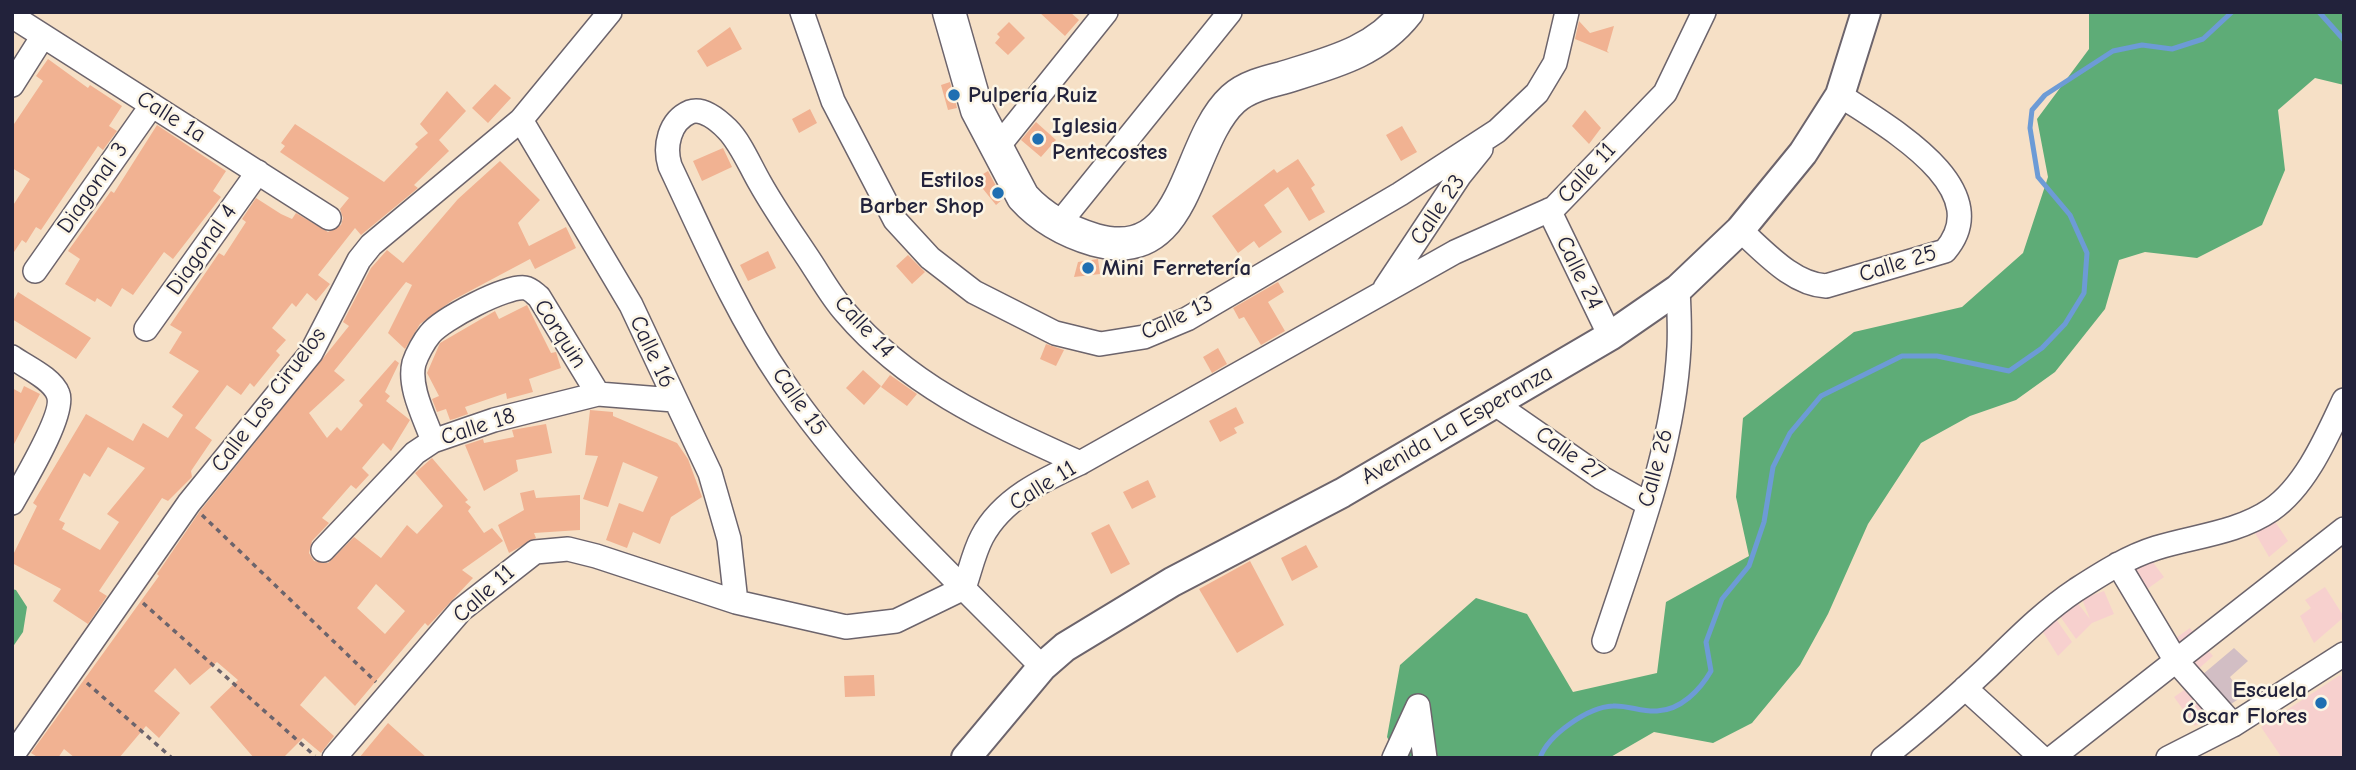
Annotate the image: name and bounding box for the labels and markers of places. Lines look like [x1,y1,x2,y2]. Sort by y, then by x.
place label: Pulpería Ruiz [968,81,1097,109]
marker: Pulpería Ruiz [946,87,962,103]
place label: Iglesia Pentecostes [1052,112,1167,166]
marker: Iglesia Pentecostes [1030,131,1046,147]
place label: Estilos Barber Shop [860,166,984,220]
marker: Estilos Barber Shop [990,185,1006,201]
place label: Mini Ferretería [1102,254,1251,282]
marker: Mini Ferretería [1080,260,1096,276]
place label: Escuela Óscar Flores [2182,676,2307,730]
marker: Escuela Óscar Flores [2313,695,2329,711]

